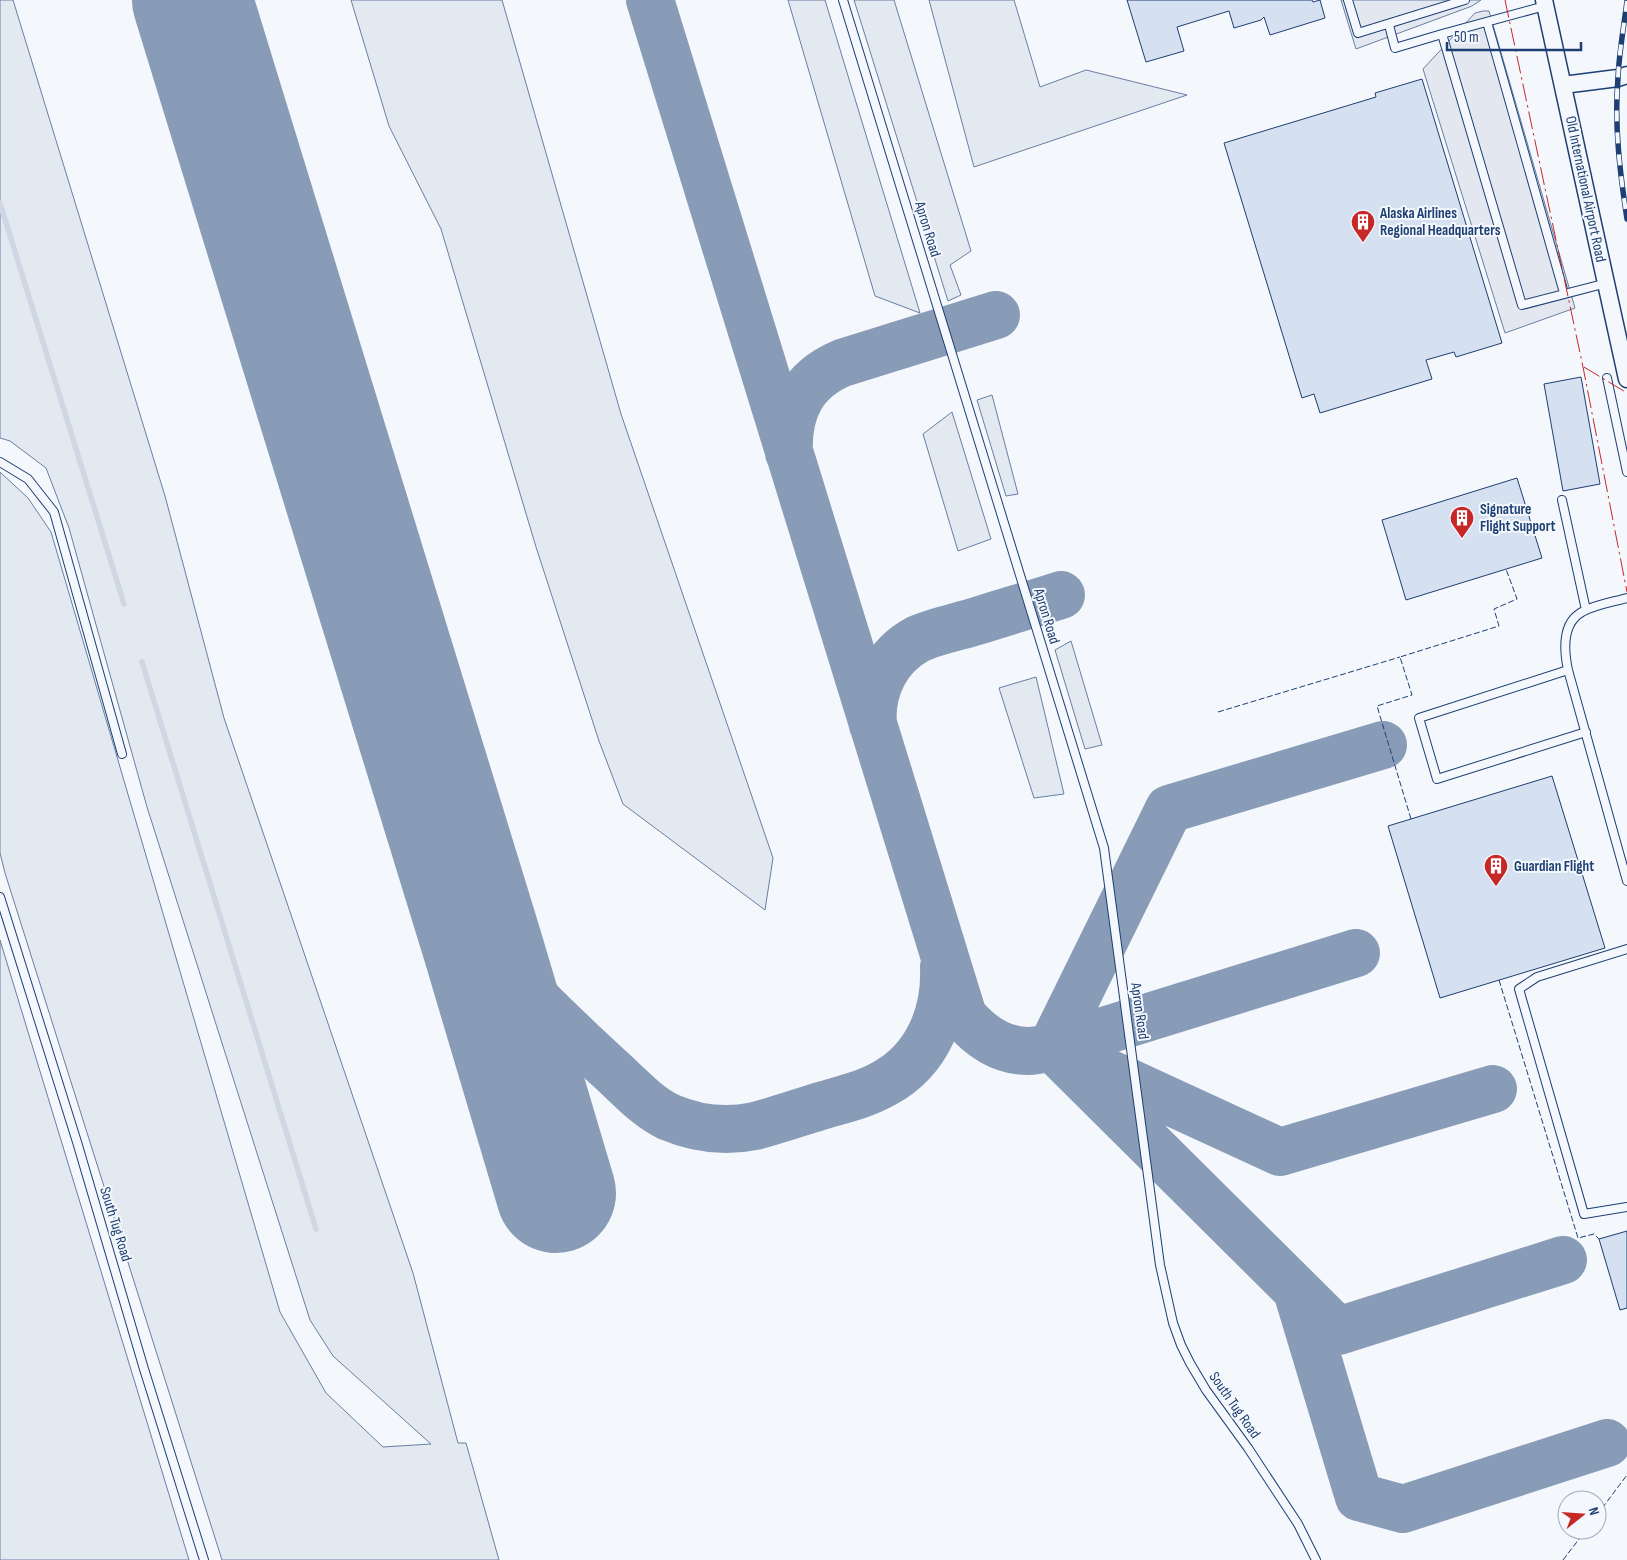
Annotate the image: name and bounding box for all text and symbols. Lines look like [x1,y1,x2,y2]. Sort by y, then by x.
scale bar [1447,20,1581,52]
text: 50 m [1454,28,1479,47]
street label: Old International Airport Road [1561,114,1610,264]
street label: Apron Road [910,198,945,259]
place label: Alaska Airlines Regional Headquarters [1379,204,1501,240]
building icon: Alaska Airlines Regional Headquarters [1350,209,1376,243]
place label: Signature Flight Support [1480,500,1556,536]
building icon: Signature Flight Support [1449,505,1475,539]
street label: Apron Road [1029,585,1064,646]
building icon: Guardian Flight [1483,853,1509,887]
place label: Guardian Flight [1514,857,1594,876]
street label: Apron Road [1126,981,1153,1041]
street label: South Tug Road [95,1185,136,1264]
street label: South Tug Road [1205,1368,1264,1442]
north arrow [1557,1490,1607,1540]
text: N [1585,1505,1603,1517]

